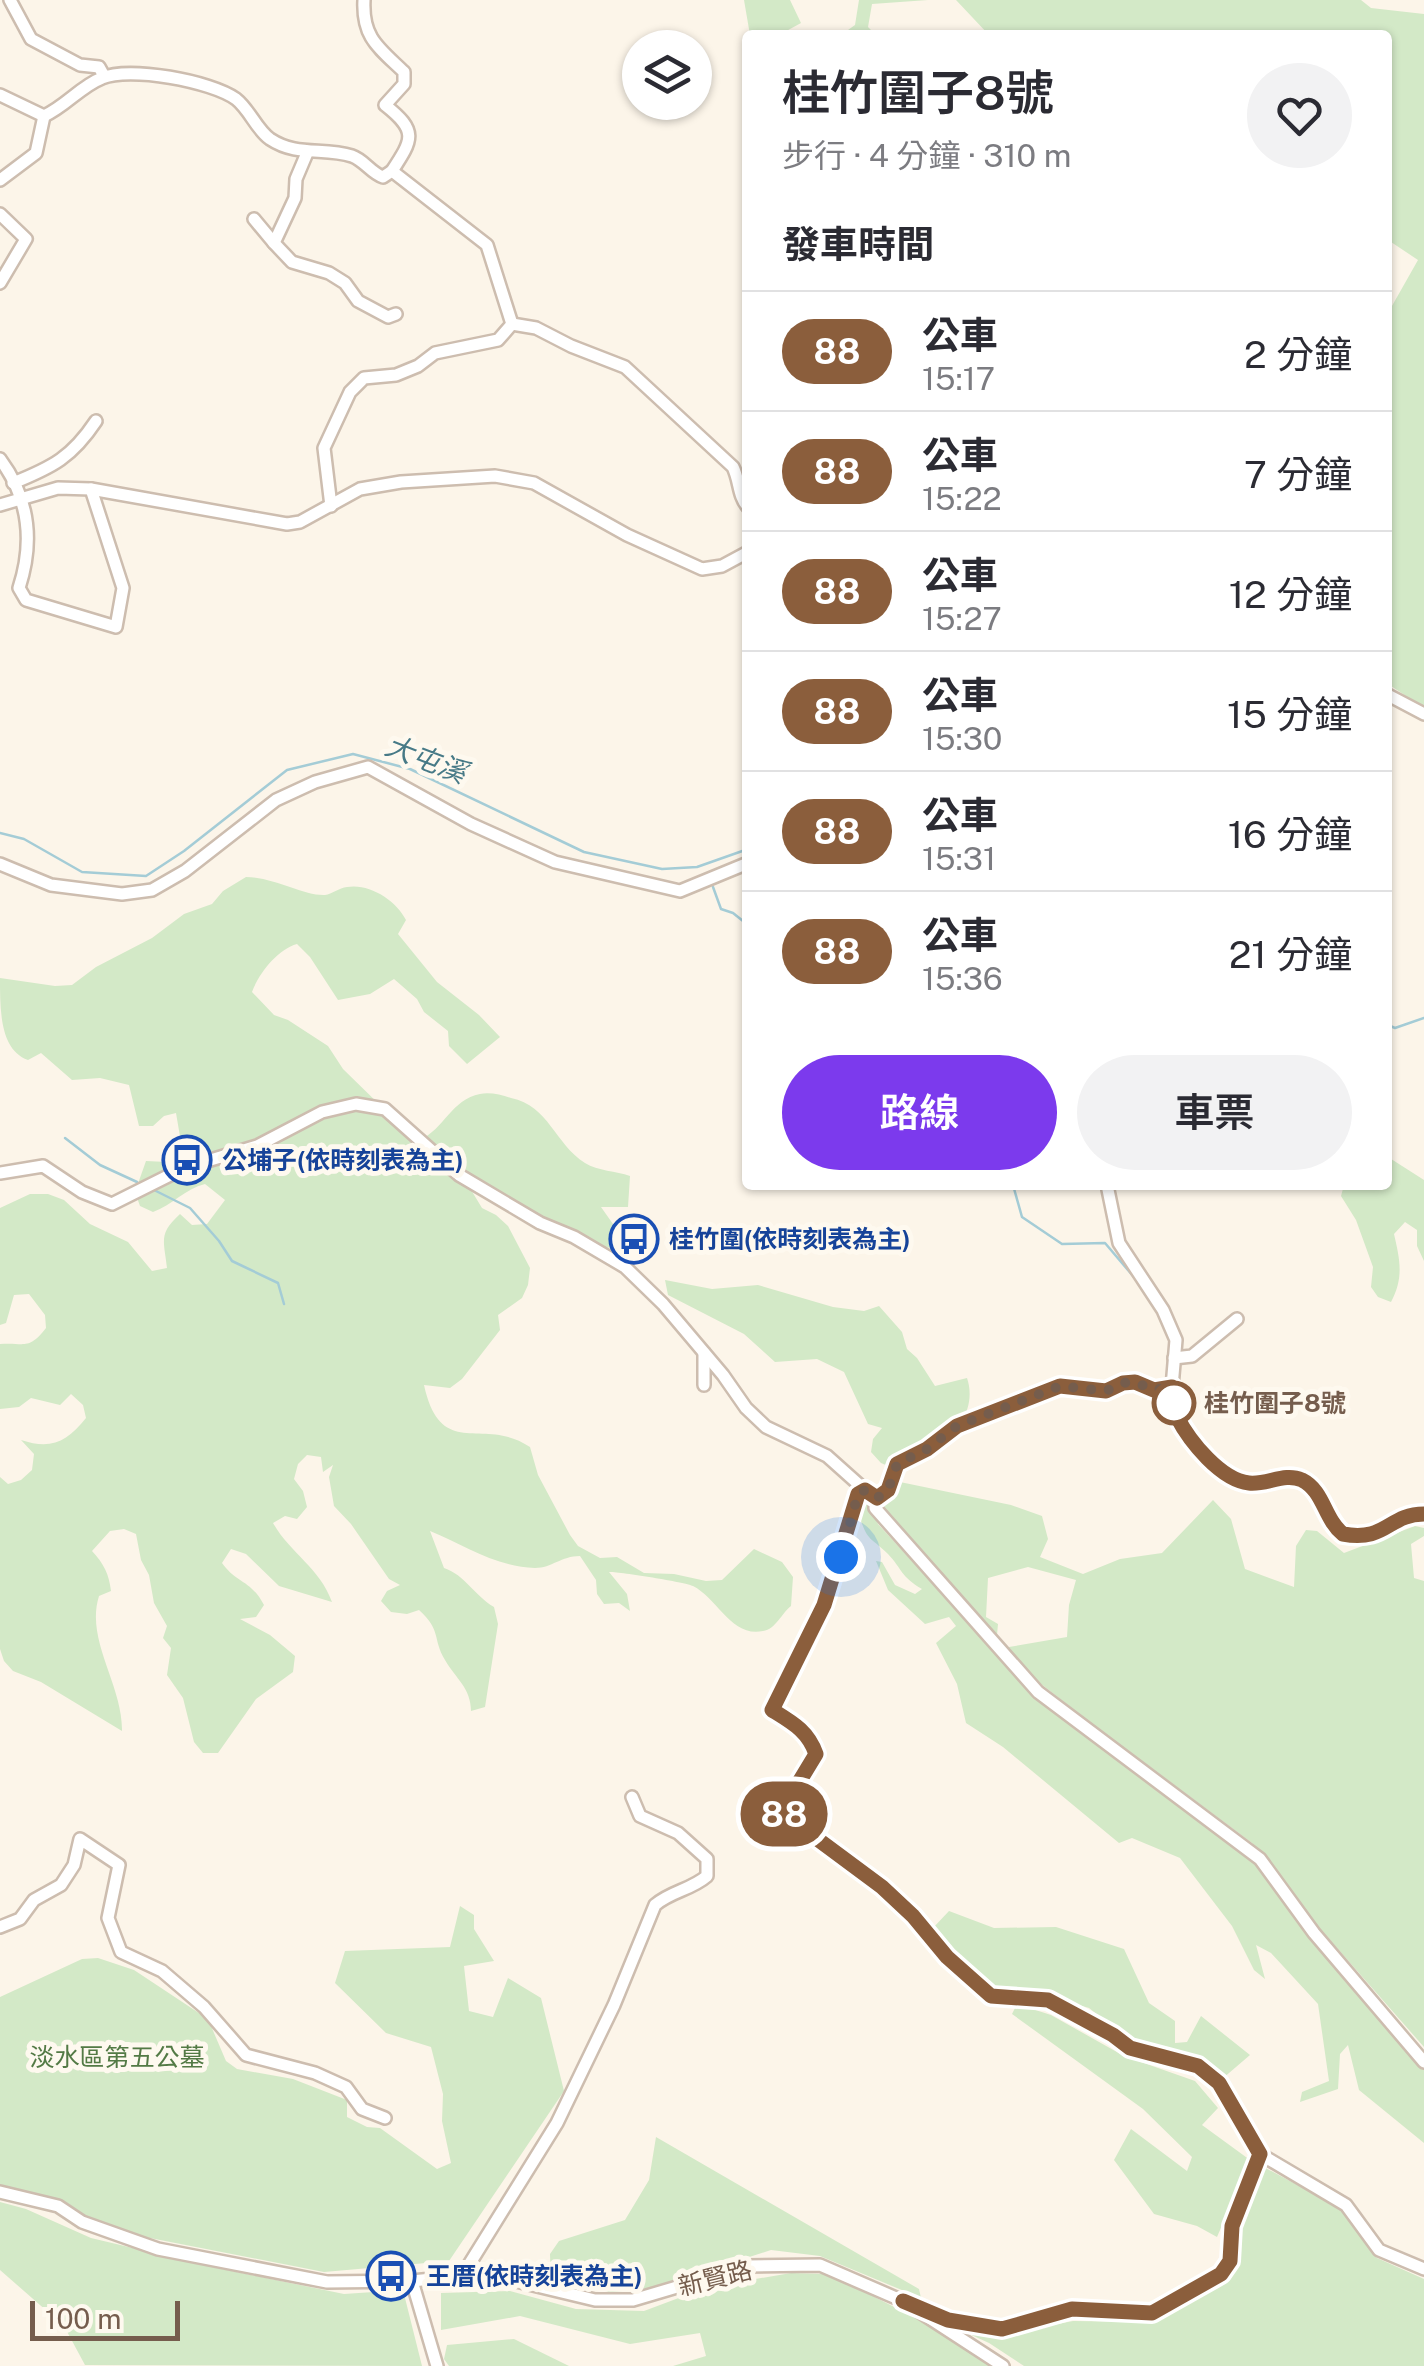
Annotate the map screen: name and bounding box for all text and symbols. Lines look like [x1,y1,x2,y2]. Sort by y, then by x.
map controls [622,30,712,120]
button: layers [622,30,712,120]
button: heart [1247,63,1352,168]
text: 桂竹圍子8號 [782,64,1054,121]
text: 步行 · 4 分鐘 · 310 m [782,137,1072,174]
text: 發車時間 [782,222,934,267]
text: 公車 [922,313,998,358]
text: 88 [814,331,860,372]
text: 2 分鐘 [1244,332,1352,377]
text: 15:17 [922,360,995,397]
text: 公車 [922,433,998,478]
text: 88 [814,451,860,492]
text: 7 分鐘 [1244,452,1352,497]
text: 15:22 [922,480,1002,517]
text: 公車 [922,553,998,598]
text: 88 [814,571,860,612]
text: 12 分鐘 [1229,572,1352,617]
text: 15:27 [922,600,1002,637]
text: 公車 [922,673,998,718]
text: 88 [814,691,860,732]
text: 15 分鐘 [1227,692,1352,737]
text: 15:30 [922,720,1002,757]
water label: 大屯溪 [381,728,475,790]
text: 公車 [922,793,998,838]
text: 88 [814,811,860,852]
text: 16 分鐘 [1228,812,1352,857]
text: 15:31 [922,840,996,877]
text: 公車 [922,913,998,958]
text: 88 [814,931,860,972]
text: 21 分鐘 [1229,932,1352,977]
text: 15:36 [922,960,1003,997]
button: 路線 [782,1055,1057,1170]
button: 車票 [1077,1055,1352,1170]
bus stop icon: 公埔子(依時刻表為主) [161,1134,213,1186]
place label: 公埔子(依時刻表為主) [222,1145,464,1175]
bus stop icon: 桂竹圍(依時刻表為主) [608,1213,660,1265]
place label: 桂竹圍(依時刻表為主) [669,1224,911,1254]
marker: 桂竹圍子8號 [1153,1382,1195,1424]
place label: 桂竹圍子8號 [1204,1388,1346,1418]
your location [816,1532,866,1582]
line badge: 88 [739,1782,829,1846]
text: 88 [761,1794,807,1835]
park label: 淡水區第五公墓 [29,2042,205,2072]
bus stop icon: 王厝(依時刻表為主) [365,2250,417,2302]
street label: 新賢路 [675,2254,755,2302]
place label: 王厝(依時刻表為主) [426,2261,643,2291]
scale bar [30,2296,180,2340]
text: 100 m [45,2302,122,2335]

